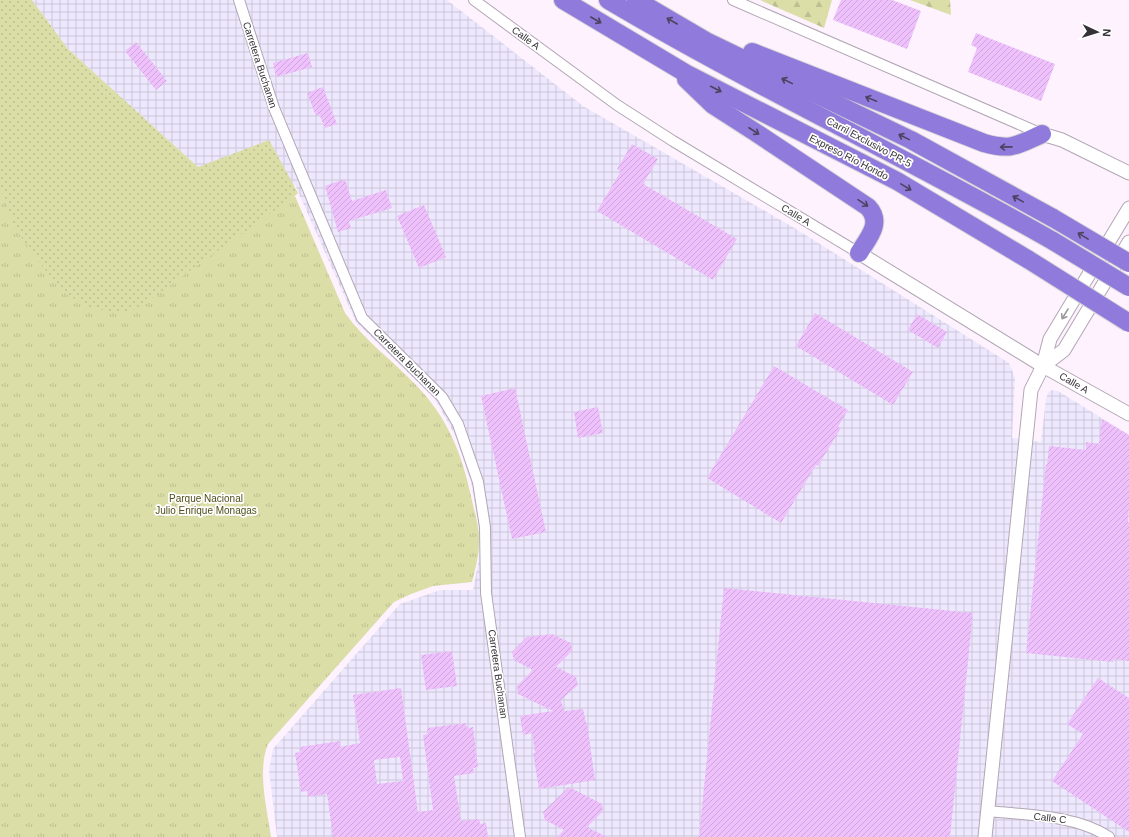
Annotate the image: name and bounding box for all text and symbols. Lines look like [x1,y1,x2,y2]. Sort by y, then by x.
north arrow [1077,12,1117,52]
one-way arrow [590,17,602,25]
one-way arrow [666,17,678,25]
street label: Carretera Buchanan [241,20,279,110]
street label: Calle A [510,24,542,52]
text: N [1101,28,1113,37]
one-way arrow [781,77,793,84]
one-way arrow [710,86,722,93]
one-way arrow [866,94,878,102]
street label: Carril Exclusivo PR-5 [825,115,914,169]
one-way arrow [748,128,760,136]
street label: Expreso Río Hondo [808,132,891,182]
one-way arrow [899,133,911,140]
one-way arrow [1000,143,1013,151]
one-way arrow [900,184,912,192]
one-way arrow [1013,195,1025,202]
one-way arrow [857,199,868,207]
street label: Calle A [780,202,813,228]
one-way arrow [1077,232,1089,240]
one-way arrow [1061,308,1069,320]
street label: Carretera Buchanan [371,326,443,398]
street label: Calle A [1058,370,1091,396]
park label: Parque Nacional Julio Enrique Monagas [155,493,257,516]
street label: Carretera Buchanan [486,629,510,719]
street label: Calle C [1033,811,1067,825]

